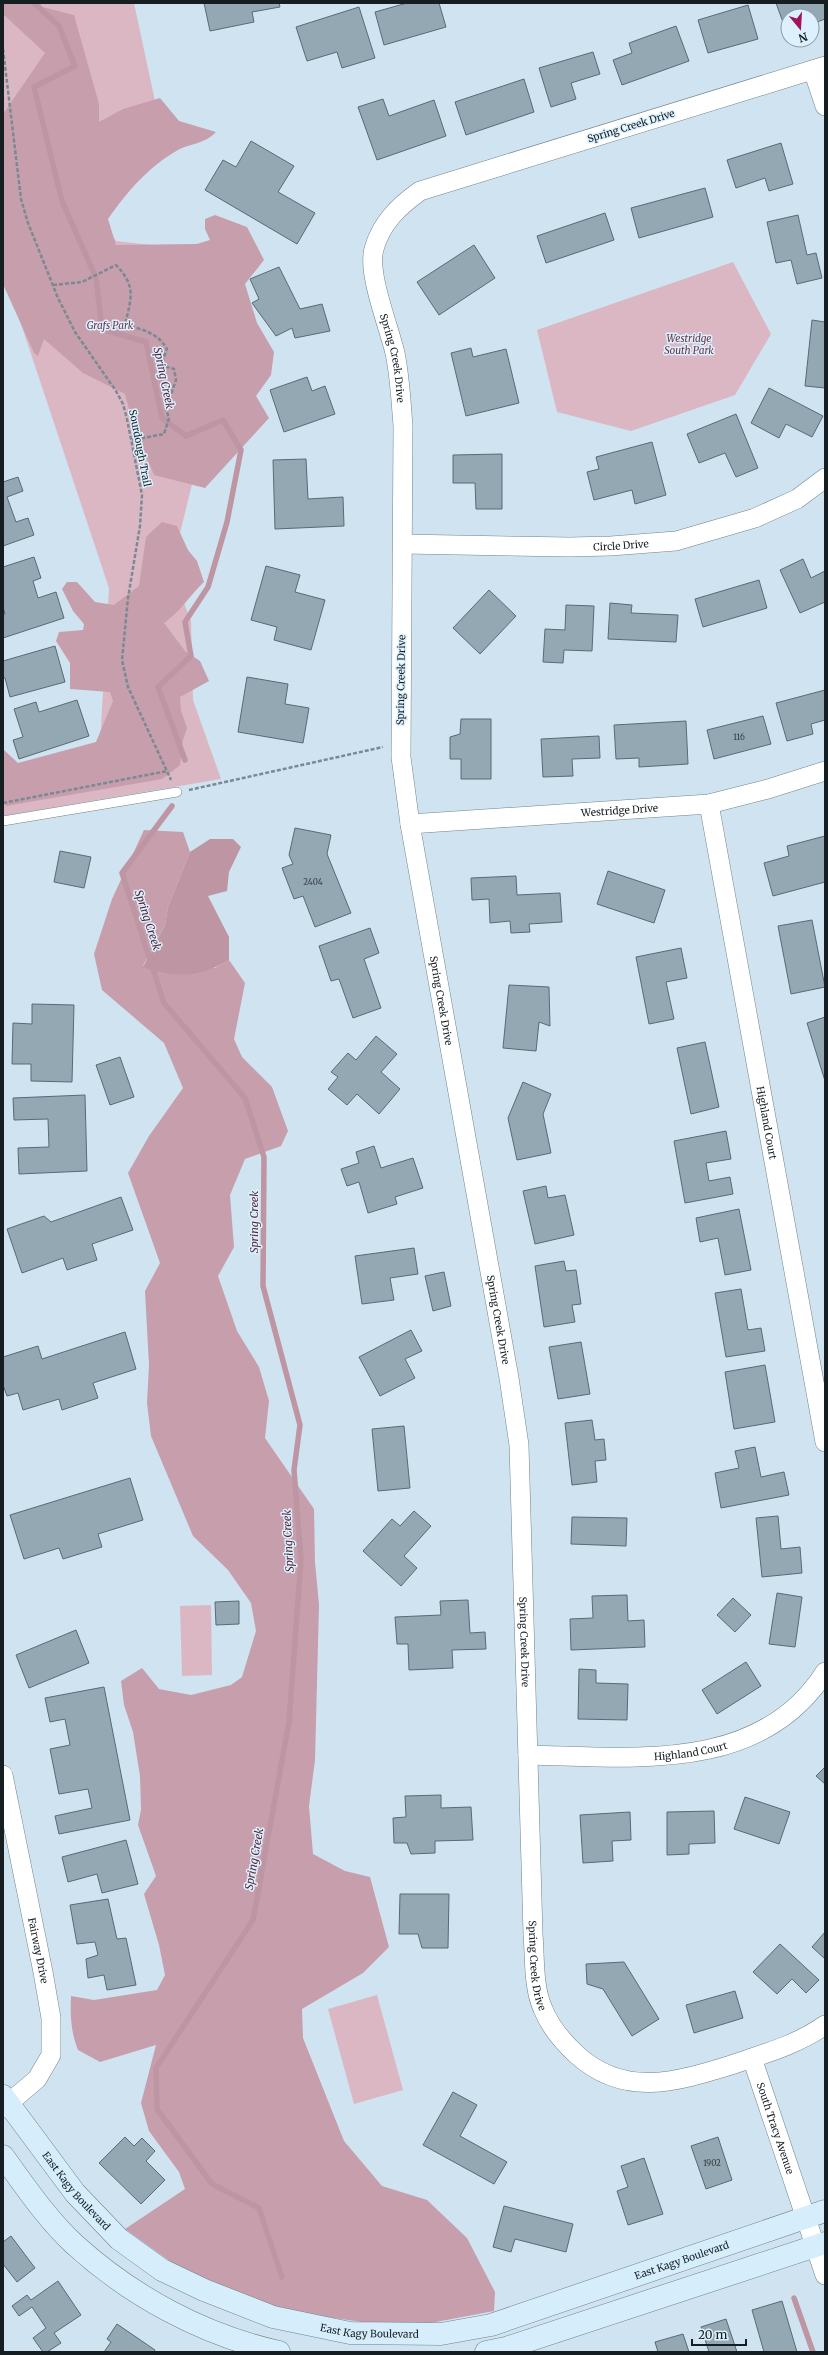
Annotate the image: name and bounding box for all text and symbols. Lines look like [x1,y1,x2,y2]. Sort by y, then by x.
north arrow [780,8,820,48]
text: N [797,30,809,46]
street label: Spring Creek Drive [586,107,676,145]
street label: Spring Creek Drive [377,312,408,403]
park label: Grafs Park [87,319,134,332]
park label: Westridge South Park [664,332,714,357]
water label: Spring Creek [151,346,177,410]
street label: Sourdough Trail [126,408,154,488]
street label: Circle Drive [593,537,649,553]
street label: Spring Creek Drive [394,635,408,725]
house number: 116 [733,732,745,742]
street label: Westridge Drive [580,801,658,819]
house number: 2404 [303,877,323,887]
water label: Spring Creek [132,888,164,952]
street label: Spring Creek Drive [427,955,456,1046]
street label: Highland Court [754,1085,780,1160]
water label: Spring Creek [247,1191,261,1253]
street label: Spring Creek Drive [484,1274,513,1365]
water label: Spring Creek [279,1509,297,1573]
street label: Spring Creek Drive [517,1596,532,1687]
street label: Highland Court [654,1738,729,1763]
water label: Spring Creek [242,1827,266,1891]
street label: Fairway Drive [26,1916,51,1984]
street label: Spring Creek Drive [526,1920,549,2012]
street label: South Tracy Avenue [754,2081,797,2176]
street label: East Kagy Boulevard [40,2149,113,2233]
house number: 1902 [703,2158,721,2168]
street label: East Kagy Boulevard [633,2238,731,2282]
street label: East Kagy Boulevard [319,2320,419,2340]
scale bar [692,2321,746,2347]
text: 20 m [698,2327,727,2342]

